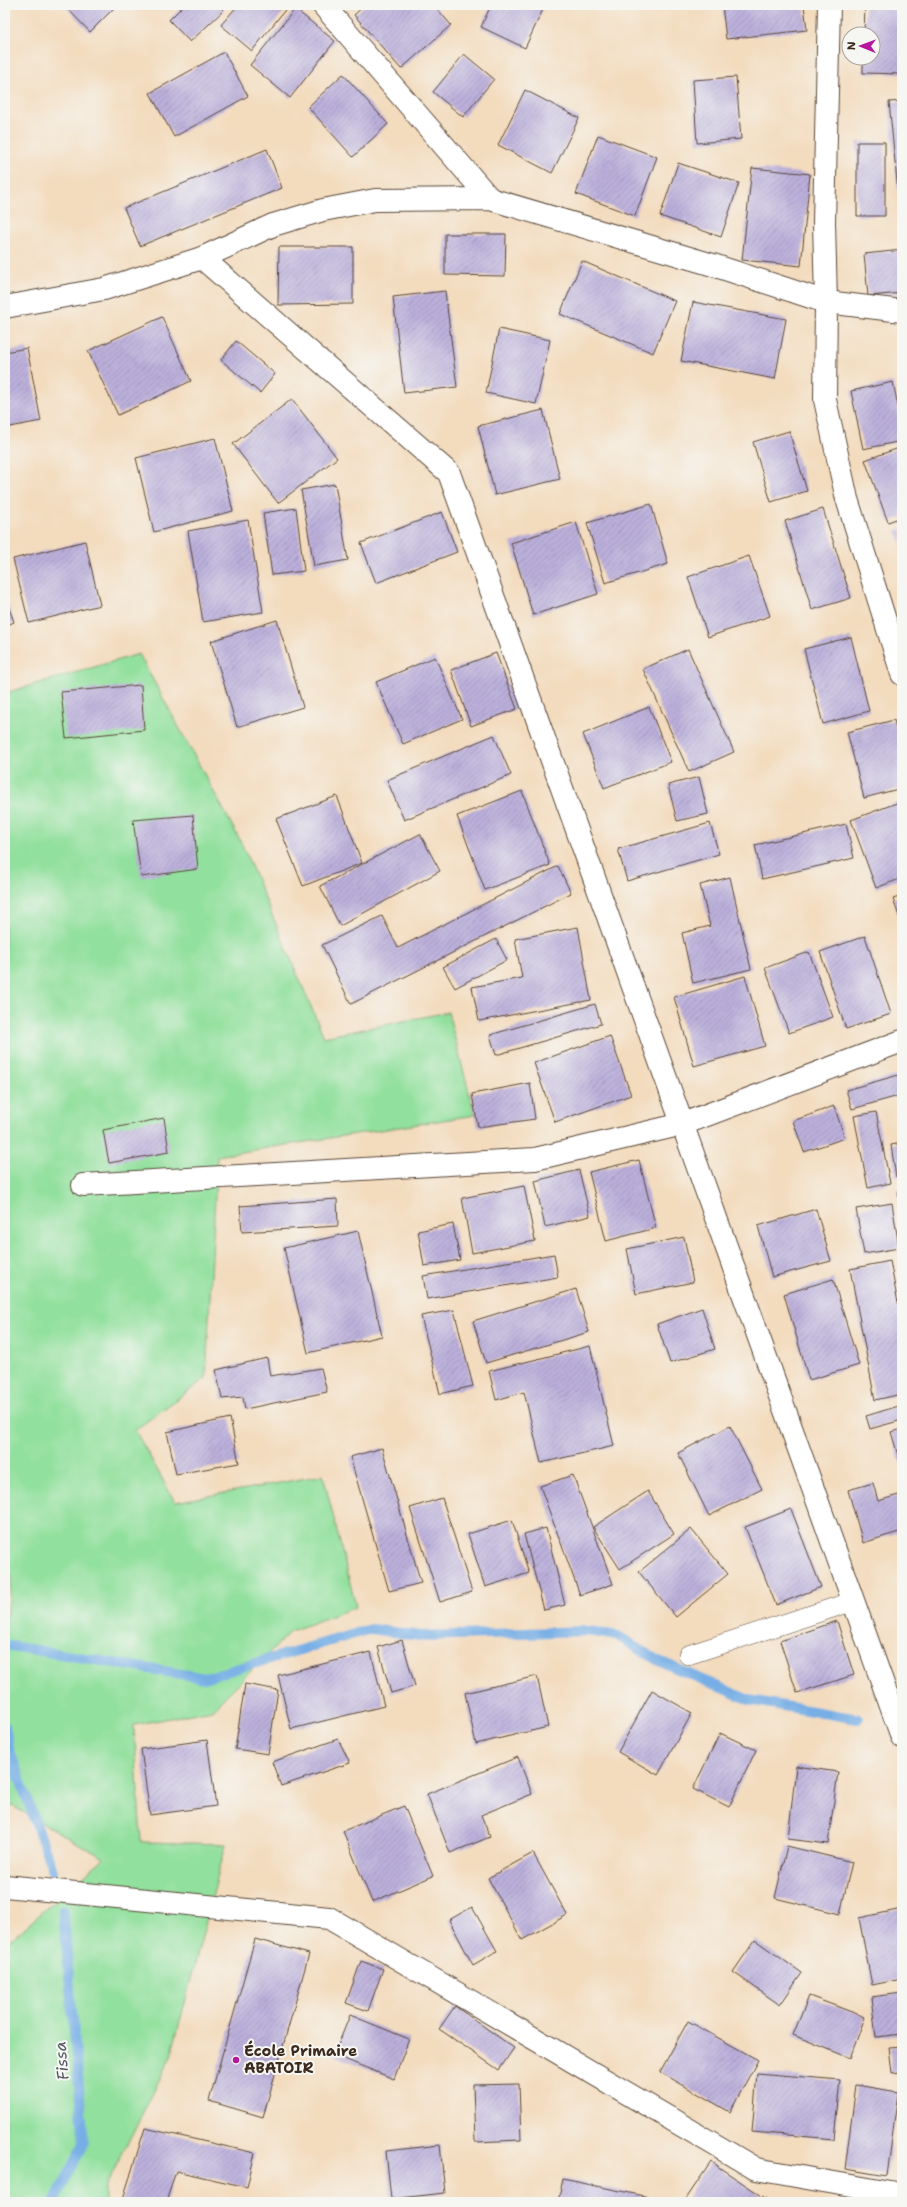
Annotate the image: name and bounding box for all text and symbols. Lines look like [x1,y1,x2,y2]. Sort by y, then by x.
north arrow [841,26,881,66]
text: N [844,41,859,50]
place label: École Primaire ABATOIR [244,2040,357,2078]
water label: Fissa [49,2041,74,2081]
marker: École Primaire ABATOIR [231,2055,241,2065]

